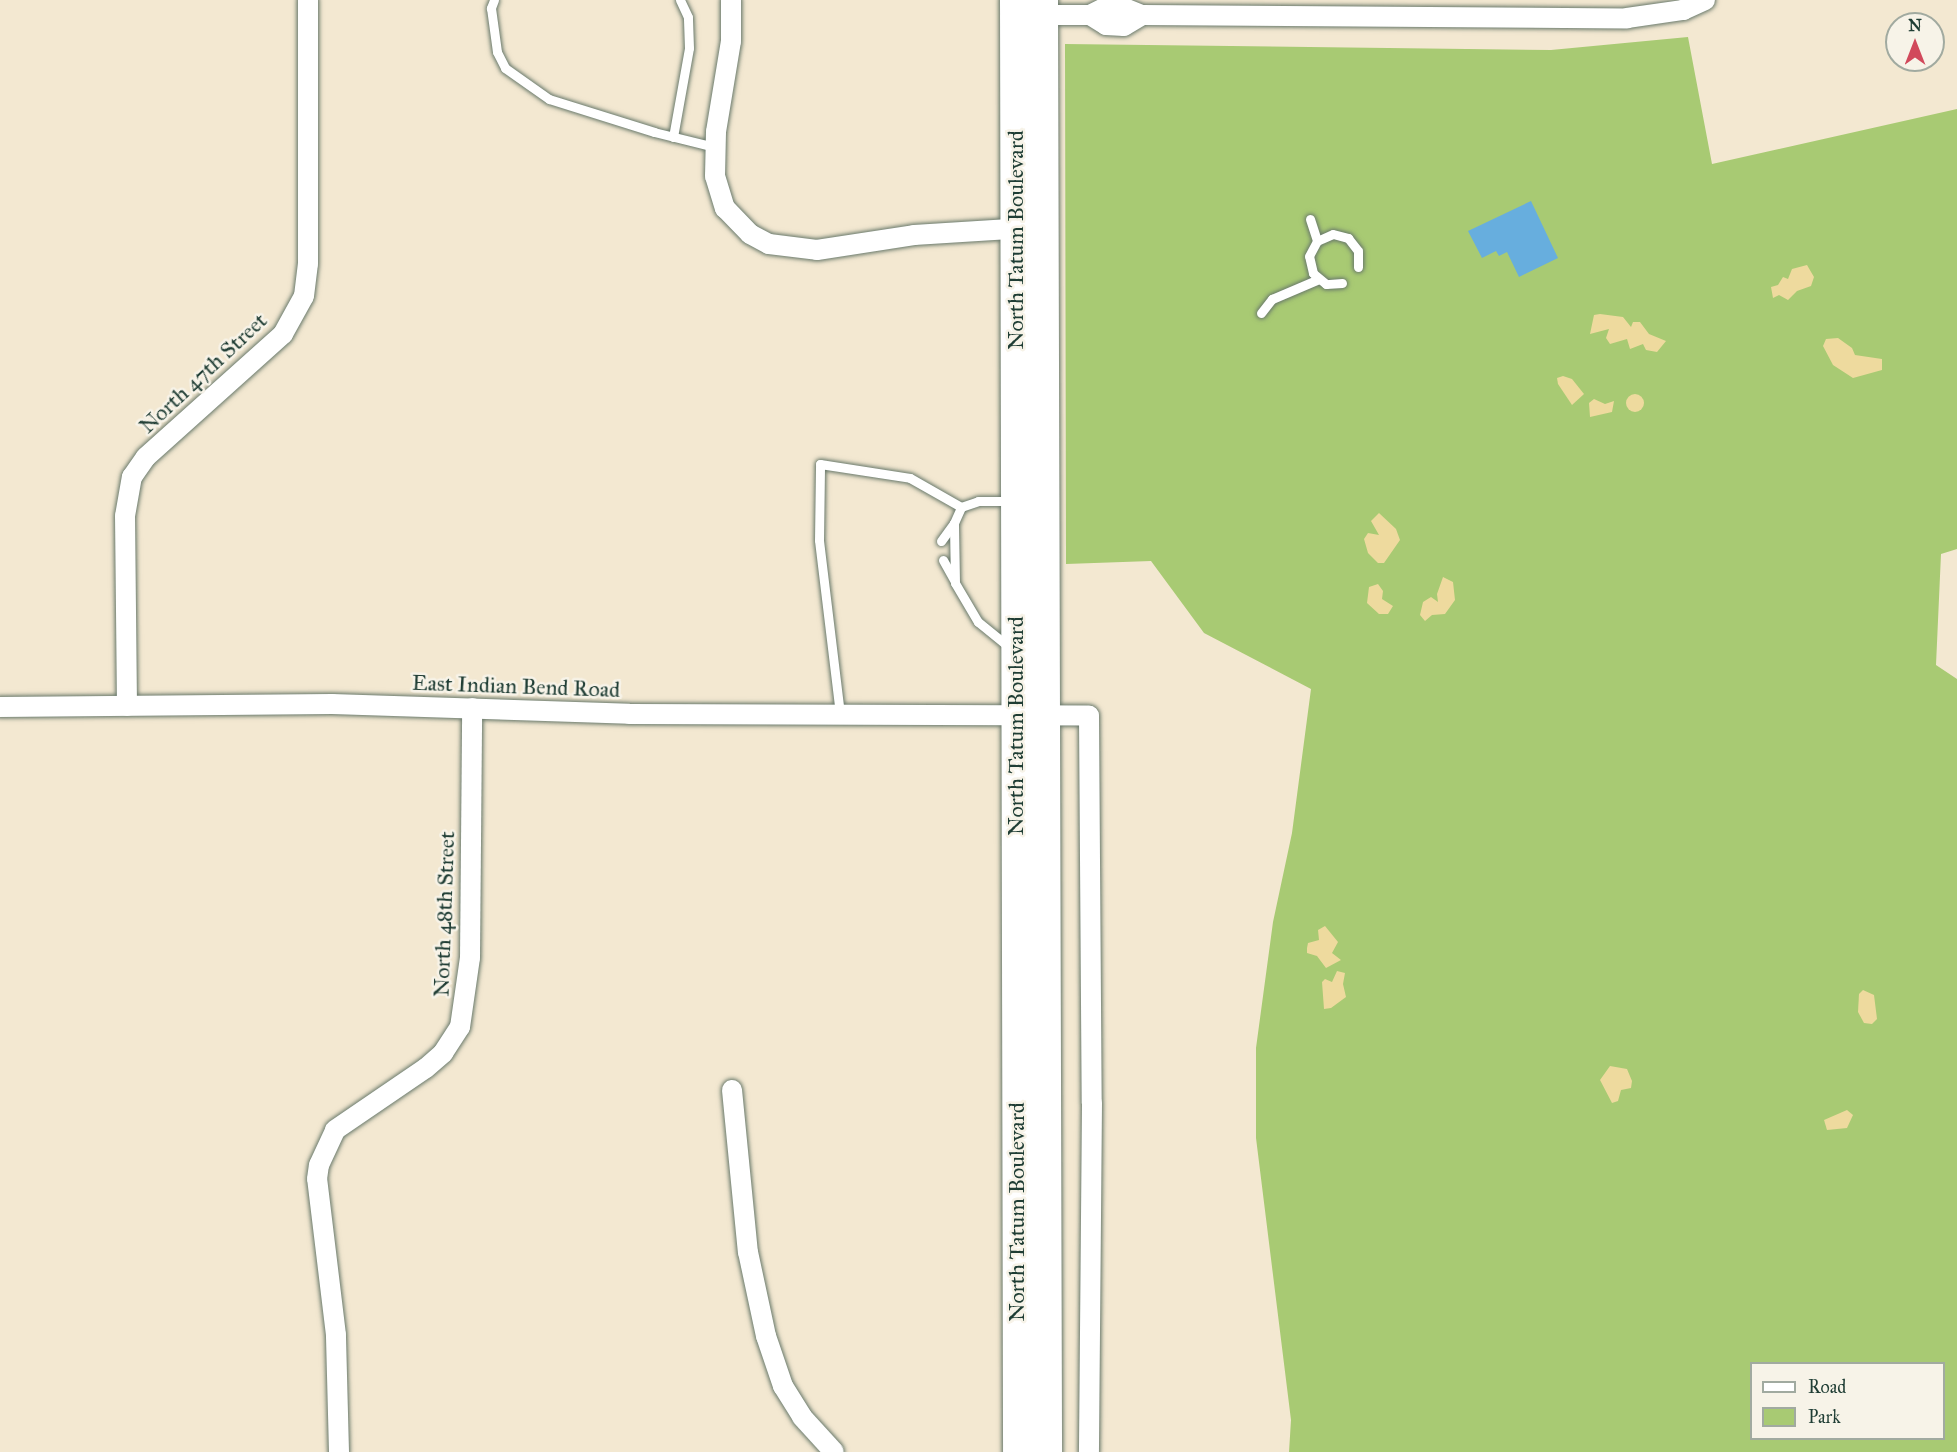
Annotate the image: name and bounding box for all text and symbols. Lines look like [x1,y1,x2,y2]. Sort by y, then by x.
north arrow [1885,12,1945,72]
text: N [1908,16,1922,35]
street label: North Tatum Boulevard [1003,130,1029,350]
street label: North 47th Street [134,307,272,439]
street label: North Tatum Boulevard [1003,616,1029,836]
street label: East Indian Bend Road [411,669,621,703]
street label: North 48th Street [428,831,460,997]
street label: North Tatum Boulevard [1004,1102,1030,1322]
legend [1750,1362,1945,1440]
text: Road [1808,1376,1846,1398]
text: Park [1808,1406,1841,1428]

